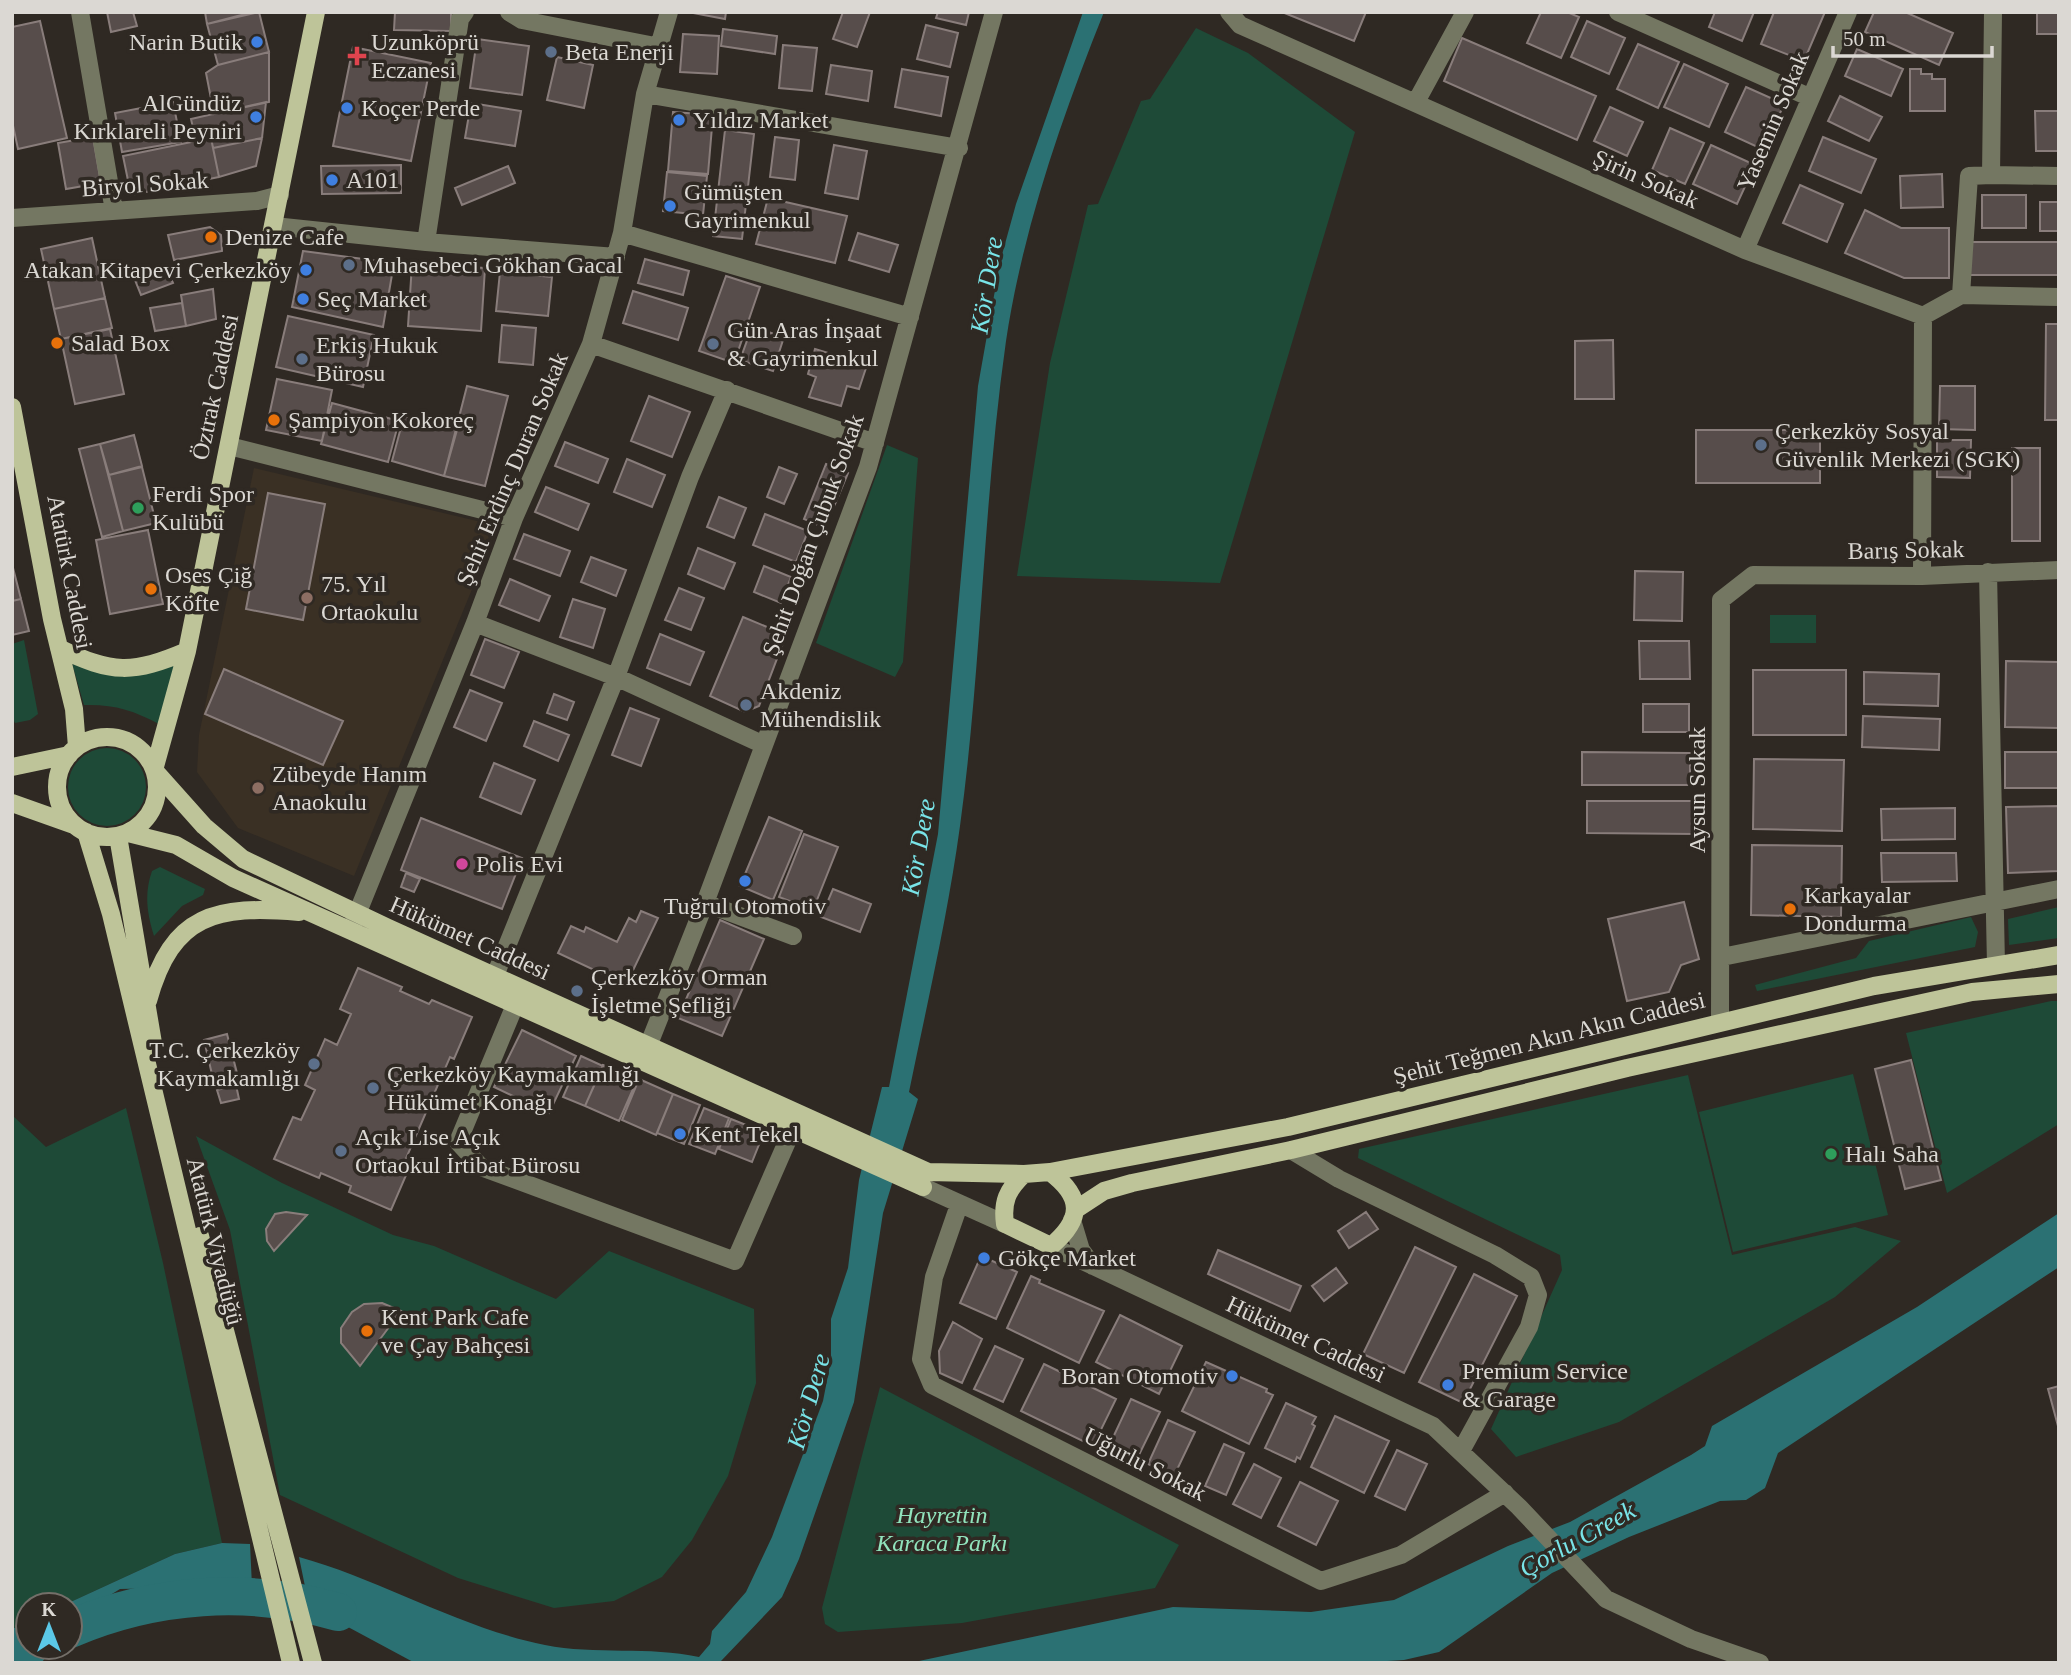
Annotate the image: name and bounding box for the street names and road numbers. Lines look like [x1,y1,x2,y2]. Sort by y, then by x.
street label: Yasemin Sokak [1732,47,1814,195]
street label: Şirin Sokak [1589,144,1703,214]
street label: Biryol Sokak [81,167,209,201]
street label: Öztrak Caddesi [187,311,243,462]
street label: Şehit Erdinç Duran Sokak [451,348,573,590]
street label: Şehit Doğan Çubuk Sokak [757,411,869,659]
street label: Atatürk Caddesi [42,493,98,652]
street label: Barış Sokak [1847,536,1965,564]
street label: Aysun Sokak [1684,727,1710,853]
street label: Hükümet Caddesi [386,891,554,985]
street label: Şehit Teğmen Akın Akın Caddesi [1390,987,1708,1089]
street label: Atatürk Viyadüğü [182,1154,248,1328]
street label: Hükümet Caddesi [1222,1291,1390,1387]
street label: Uğurlu Sokak [1079,1422,1211,1506]

